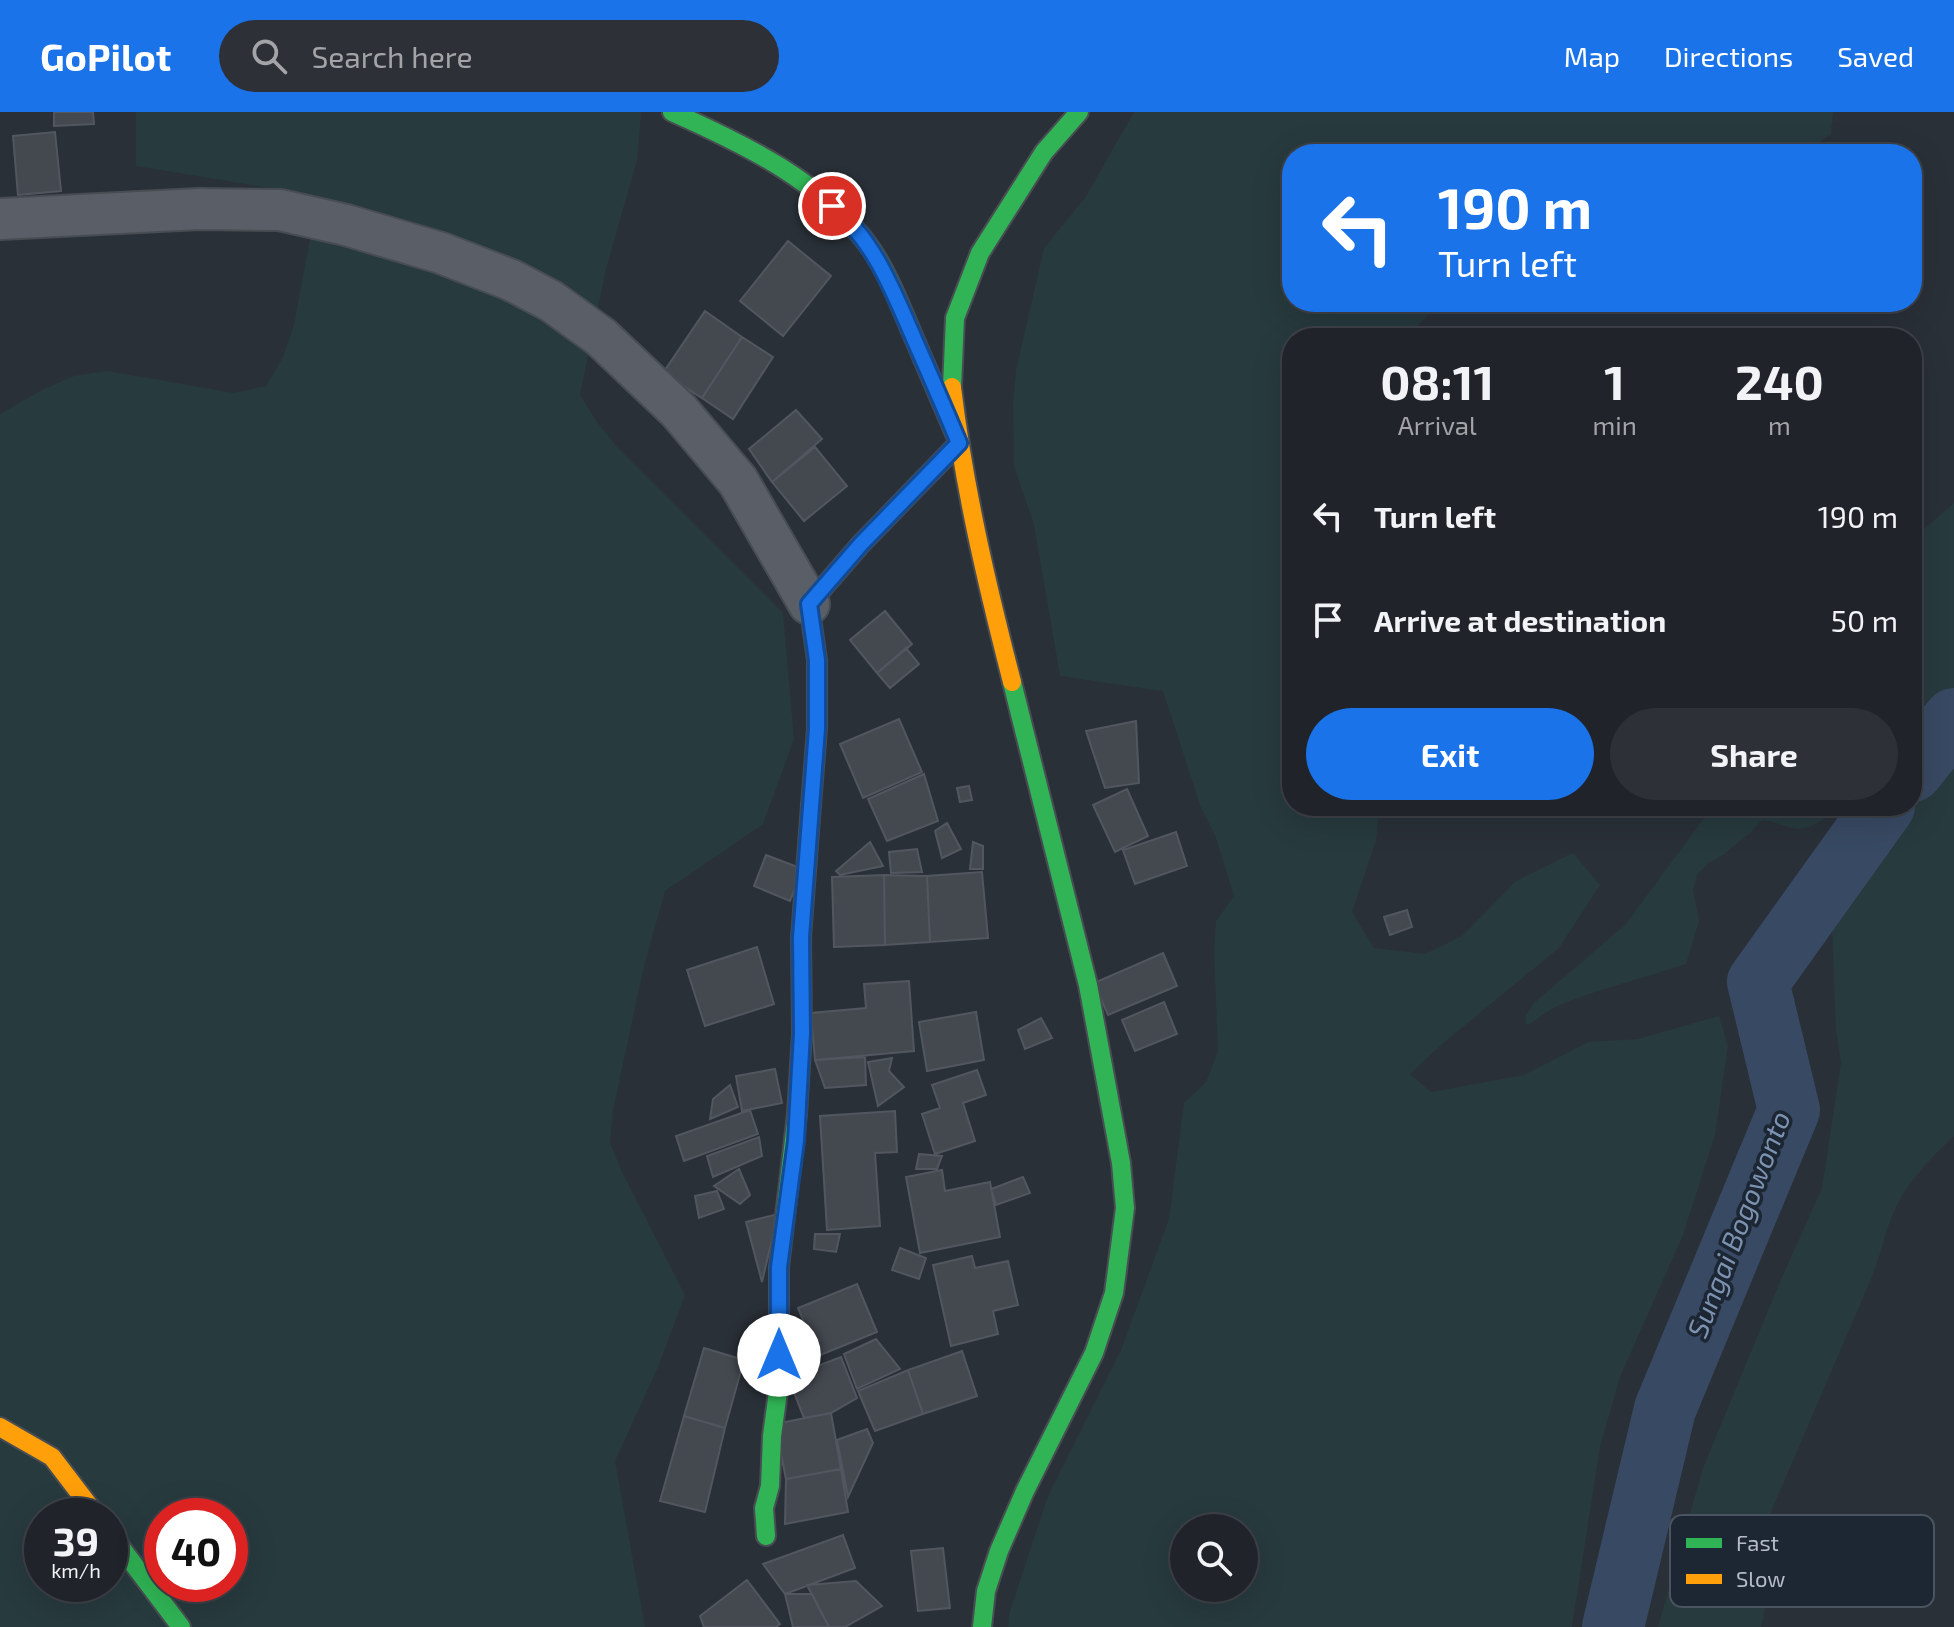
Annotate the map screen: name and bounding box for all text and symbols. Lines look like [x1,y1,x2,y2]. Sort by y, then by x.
search box [219,20,779,92]
text: GoPilot [40,33,171,79]
icon: search [247,34,291,78]
text: Search here [311,38,473,74]
text: Map [1564,39,1620,73]
text: Directions [1664,39,1793,73]
text: Saved [1837,39,1914,73]
pin [798,172,866,240]
text: 190 m [1438,173,1592,240]
icon: left [1306,176,1410,280]
icon: arrive [810,184,854,228]
text: Turn left [1438,241,1577,284]
text: 08:11 [1380,352,1494,410]
text: 1 [1604,352,1625,410]
text: 240 [1735,352,1824,410]
text: Arrival [1398,409,1477,440]
text: min [1592,409,1637,440]
text: m [1768,409,1791,440]
icon: left [1306,494,1350,538]
text: Turn left [1374,498,1496,534]
text: 190 m [1818,498,1898,534]
icon: arrive [1306,598,1350,642]
text: Arrive at destination [1374,602,1666,638]
text: 50 m [1831,602,1898,638]
button: Exit [1306,708,1594,800]
button: Share [1610,708,1898,800]
water label: Sungai Bogowonto [1679,1106,1797,1342]
position arrow [737,1313,821,1397]
speed limit sign: 40 [144,1498,248,1602]
map controls [1170,1514,1258,1602]
button: search [1170,1514,1258,1602]
legend [1670,1515,1934,1607]
text: 39 [53,1516,99,1564]
text: Fast [1736,1529,1779,1555]
text: km/h [51,1558,101,1582]
text: Slow [1736,1565,1785,1591]

